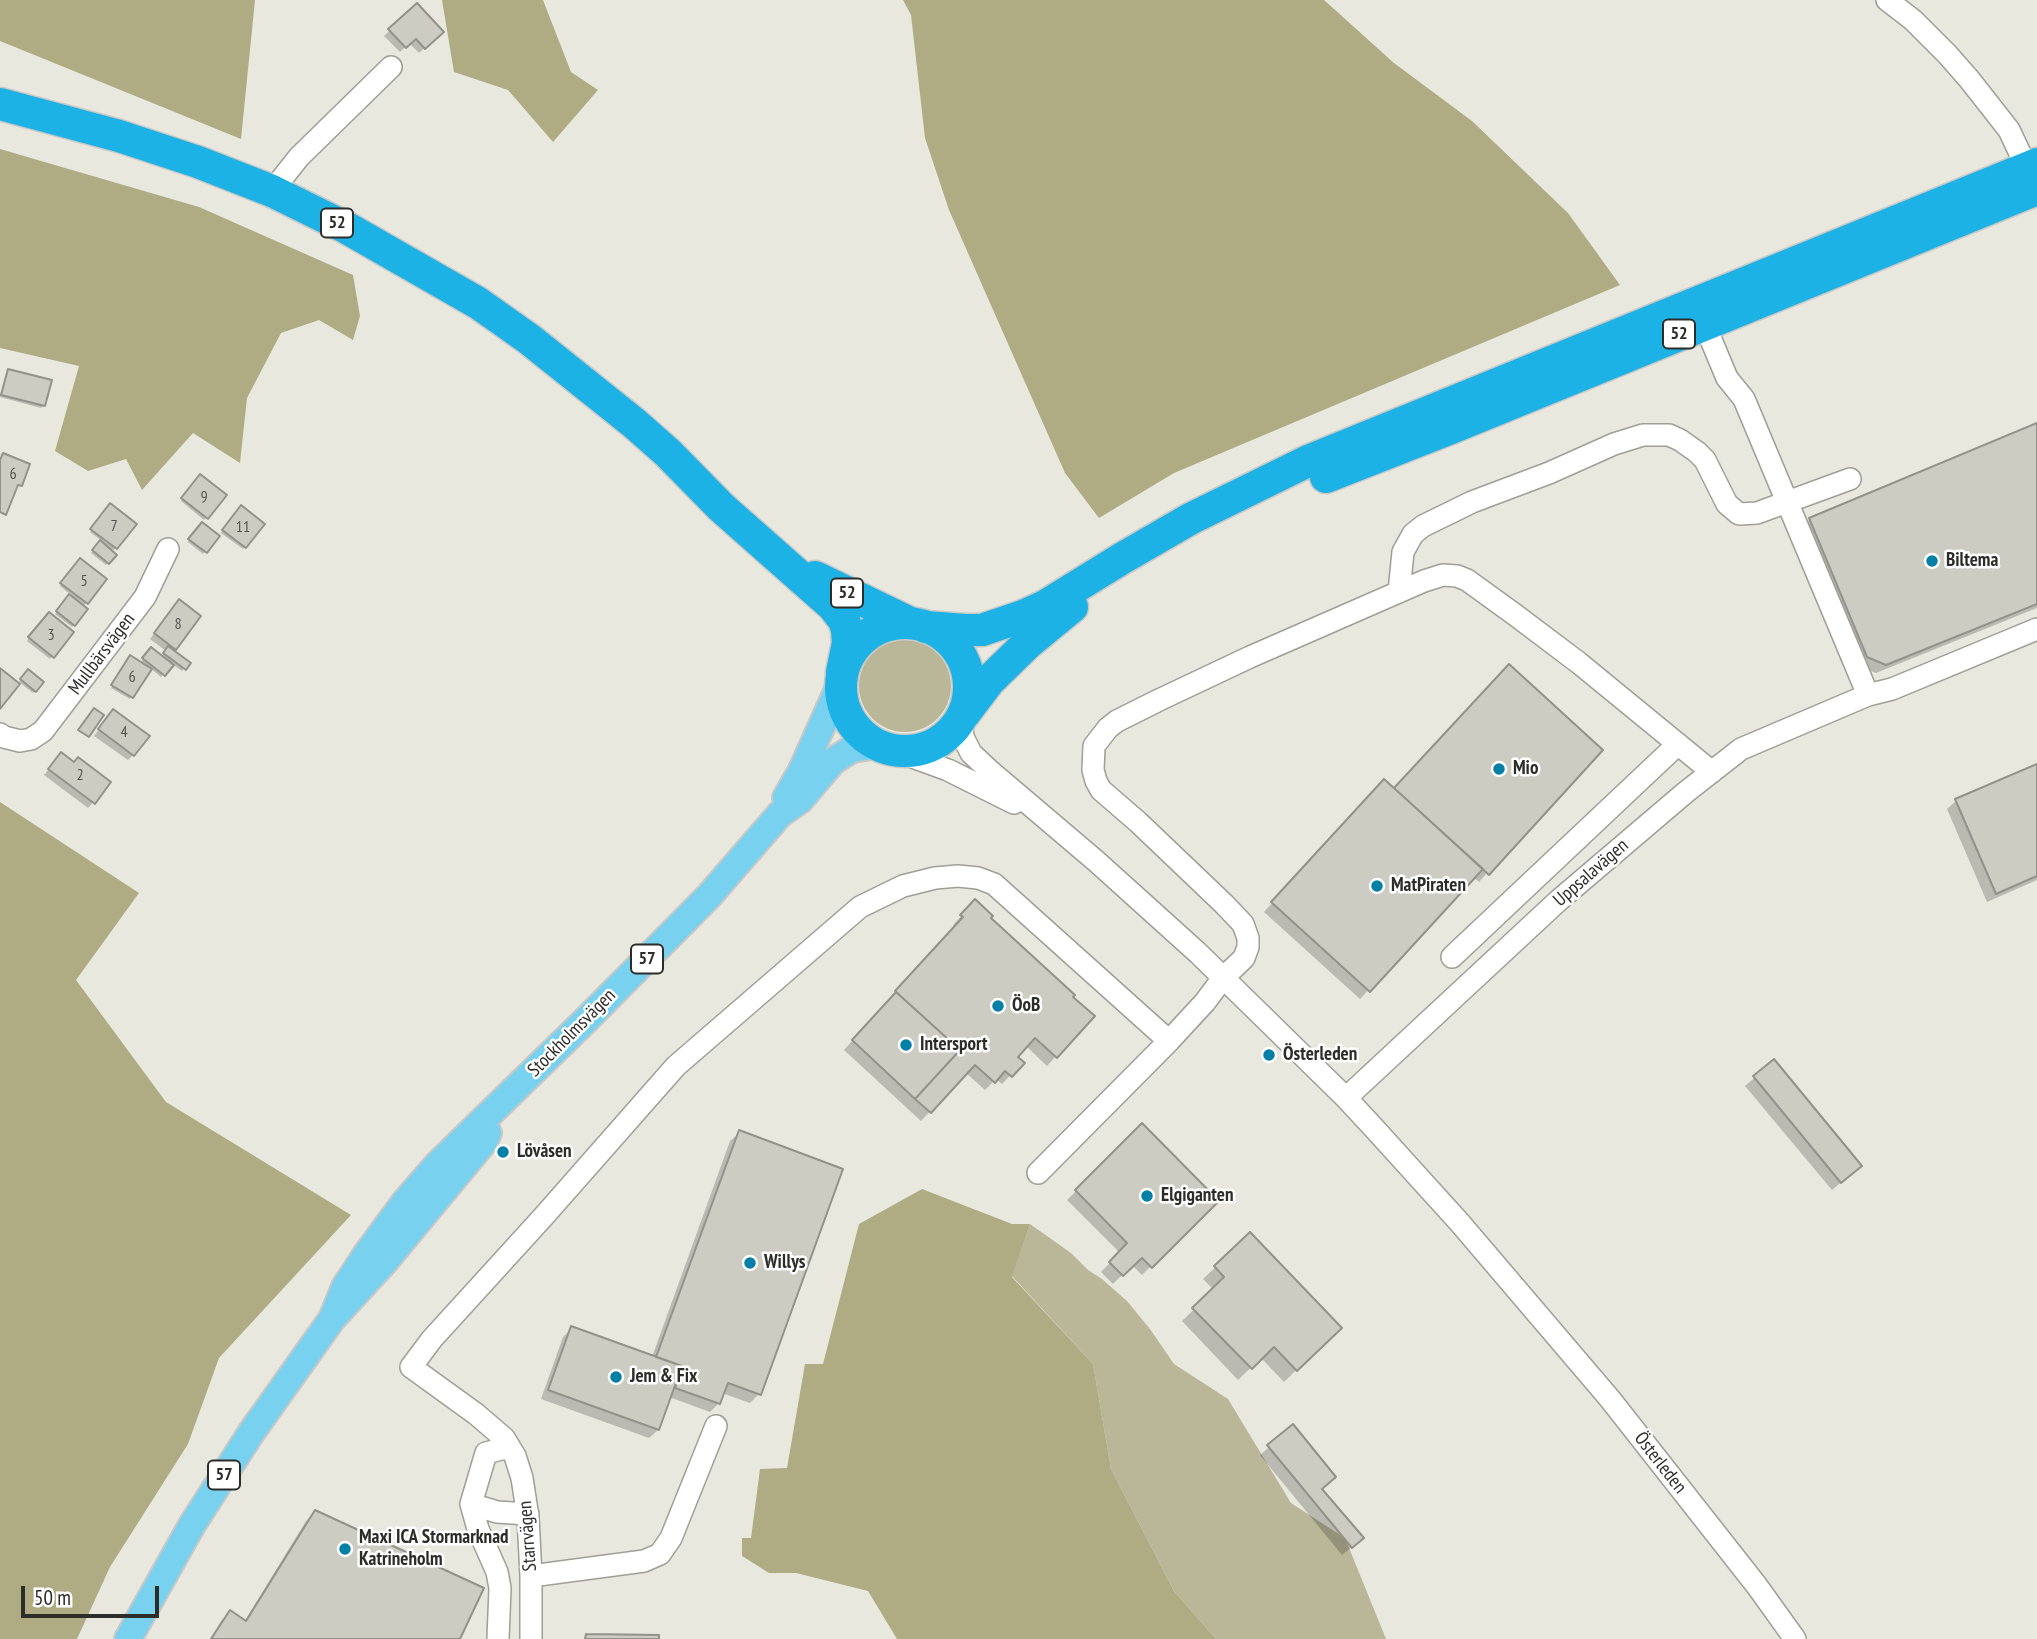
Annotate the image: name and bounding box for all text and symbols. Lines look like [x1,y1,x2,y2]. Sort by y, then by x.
road number: 52 [321,208,353,238]
road number: 52 [1663,320,1695,348]
house number: 6 [9,464,17,484]
house number: 9 [200,487,208,507]
house number: 7 [110,516,118,536]
house number: 11 [236,517,250,537]
place label: Biltema [1946,550,1998,572]
marker: Biltema [1924,553,1940,569]
house number: 5 [80,571,88,591]
road number: 52 [831,578,863,608]
street label: Mullbärsvägen [64,609,140,699]
house number: 8 [174,614,182,634]
house number: 3 [47,625,55,645]
house number: 6 [128,667,136,687]
house number: 4 [120,722,128,742]
place label: Mio [1513,758,1538,780]
marker: Mio [1491,761,1507,777]
house number: 2 [76,765,84,785]
street label: Uppsalavägen [1549,834,1633,912]
place label: MatPiraten [1391,875,1466,897]
marker: MatPiraten [1369,878,1385,894]
road number: 57 [631,944,663,974]
street label: Stockholmsvägen [523,984,621,1082]
place label: ÖoB [1012,995,1040,1017]
marker: ÖoB [990,998,1006,1014]
place label: Intersport [920,1034,987,1056]
marker: Intersport [898,1037,914,1053]
place label: Österleden [1283,1044,1357,1066]
marker: Österleden [1261,1047,1277,1063]
place label: Lövåsen [517,1141,572,1163]
marker: Lövåsen [495,1144,511,1160]
place label: Elgiganten [1161,1185,1233,1207]
marker: Elgiganten [1139,1188,1155,1204]
place label: Willys [764,1252,805,1274]
marker: Willys [742,1255,758,1271]
place label: Jem & Fix [630,1366,697,1388]
marker: Jem & Fix [608,1369,624,1385]
street label: Österleden [1629,1428,1691,1498]
road number: 57 [208,1460,240,1490]
street label: Starrvägen [514,1500,542,1572]
place label: Maxi ICA Stormarknad Katrineholm [359,1527,508,1571]
marker: Maxi ICA Stormarknad Katrineholm [337,1541,353,1557]
scale bar [24,1572,163,1616]
text: 50 m [34,1584,71,1611]

